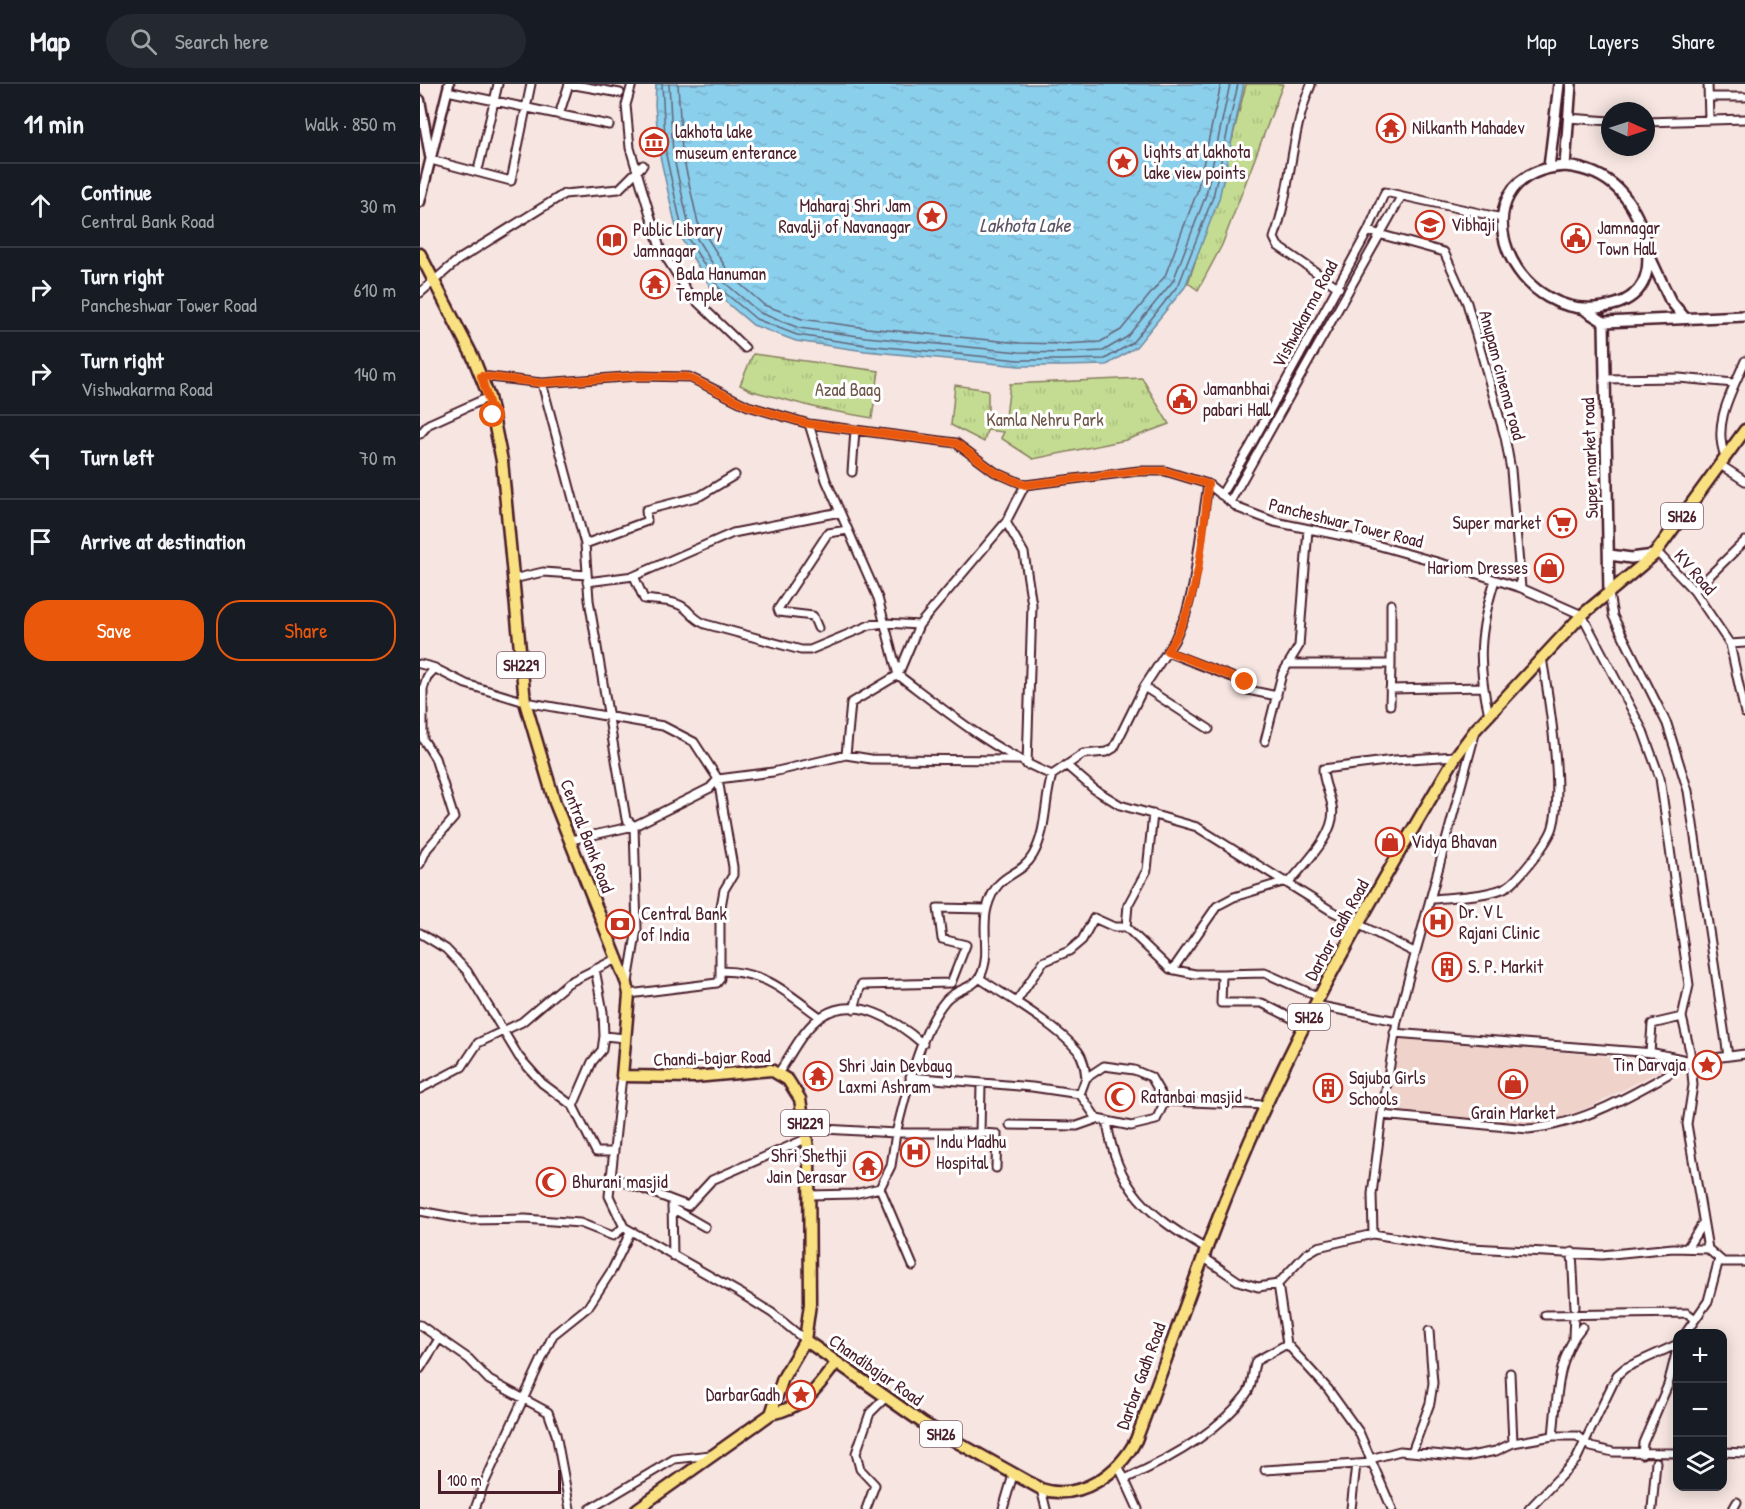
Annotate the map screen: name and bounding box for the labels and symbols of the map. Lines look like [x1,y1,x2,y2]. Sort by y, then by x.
north arrow [1601,102,1655,156]
temple icon: Nilkanth Mahadev [1375,112,1407,144]
place label: Nilkanth Mahadev [1412,115,1525,140]
place label: lakhota lake museum enterance [675,119,797,165]
museum icon: lakhota lake museum enterance [638,126,670,158]
place label: lights at lakhota lake view points [1144,139,1250,185]
place icon: lights at lakhota lake view points [1107,146,1139,178]
place label: Maharaj Shri Jam Ravalji of Navanagar [778,193,911,239]
place icon: Maharaj Shri Jam Ravalji of Navanagar [916,200,948,232]
school or university icon: Vibhaji [1414,209,1446,241]
water label: Lakhota Lake [980,211,1071,238]
place label: Vibhaji [1451,212,1495,237]
place label: Jamnagar Town Hall [1597,215,1660,261]
place label: Public Library Jamnagar [633,217,723,263]
public building icon: Jamnagar Town Hall [1560,222,1592,254]
library icon: Public Library Jamnagar [596,224,628,256]
street label: Vishwakarma Road [1266,256,1343,372]
place label: Bala Hanuman Temple [676,261,766,307]
temple icon: Bala Hanuman Temple [639,268,671,300]
street label: Anupam cinema road [1473,307,1532,442]
place label: Jamanbhai pabari Hall [1203,376,1271,422]
park label: Azad Baag [815,377,881,402]
public building icon: Jamanbhai pabari Hall [1166,383,1198,415]
street label: Super market road [1575,397,1604,519]
route start [479,401,505,427]
park label: Kamla Nehru Park [986,407,1104,432]
street label: Pancheshwar Tower Road [1266,491,1426,554]
road number: SH26 [1661,503,1703,529]
supermarket icon: Super market [1546,507,1578,539]
place label: Super market [1453,510,1542,535]
street label: KV Road [1669,543,1722,600]
shop icon: Hariom Dresses [1533,552,1565,584]
place label: Hariom Dresses [1427,555,1528,580]
road number: SH229 [497,652,545,678]
route end [1231,668,1257,694]
street label: Central Bank Road [554,775,621,896]
shop icon: Vidya Bhavan [1374,826,1406,858]
place label: Vidya Bhavan [1411,829,1497,854]
street label: Darbar Gadh Road [1298,875,1375,985]
place label: Dr. V L Rajani Clinic [1459,899,1540,945]
place label: Central Bank of India [641,901,728,947]
hospital icon: Dr. V L Rajani Clinic [1422,906,1454,938]
bank icon: Central Bank of India [604,908,636,940]
building icon: S. P. Markit [1431,951,1463,983]
place label: S. P. Markit [1468,954,1544,979]
road number: SH26 [1288,1004,1330,1030]
street label: Chandi-bajar Road [653,1043,771,1072]
place icon: Tin Darvaja [1691,1049,1723,1081]
place label: Tin Darvaja [1613,1052,1686,1077]
place label: Shri Jain Devbaug Laxmi Ashram [839,1053,953,1099]
temple icon: Shri Jain Devbaug Laxmi Ashram [802,1060,834,1092]
place label: Sajuba Girls Schools [1349,1065,1426,1111]
shop icon: Grain Market [1497,1068,1529,1100]
building icon: Sajuba Girls Schools [1312,1072,1344,1104]
mosque icon: Ratanbai masjid [1104,1081,1136,1113]
place label: Ratanbai masjid [1141,1084,1242,1109]
place label: Grain Market [1471,1100,1556,1125]
road number: SH229 [781,1110,829,1136]
place label: Indu Madhu Hospital [936,1129,1006,1175]
hospital icon: Indu Madhu Hospital [899,1136,931,1168]
place label: Shri Shethji Jain Derasar [766,1143,847,1189]
temple icon: Shri Shethji Jain Derasar [852,1150,884,1182]
mosque icon: Bhurani masjid [535,1166,567,1198]
place label: Bhurani masjid [572,1169,668,1194]
street label: Darbar Gadh Road [1110,1319,1171,1433]
street label: Chandibajar Road [824,1328,929,1411]
place icon: DarbarGadh [785,1379,817,1411]
place label: DarbarGadh [706,1382,780,1407]
road number: SH26 [920,1421,962,1447]
scale bar [438,1467,561,1494]

